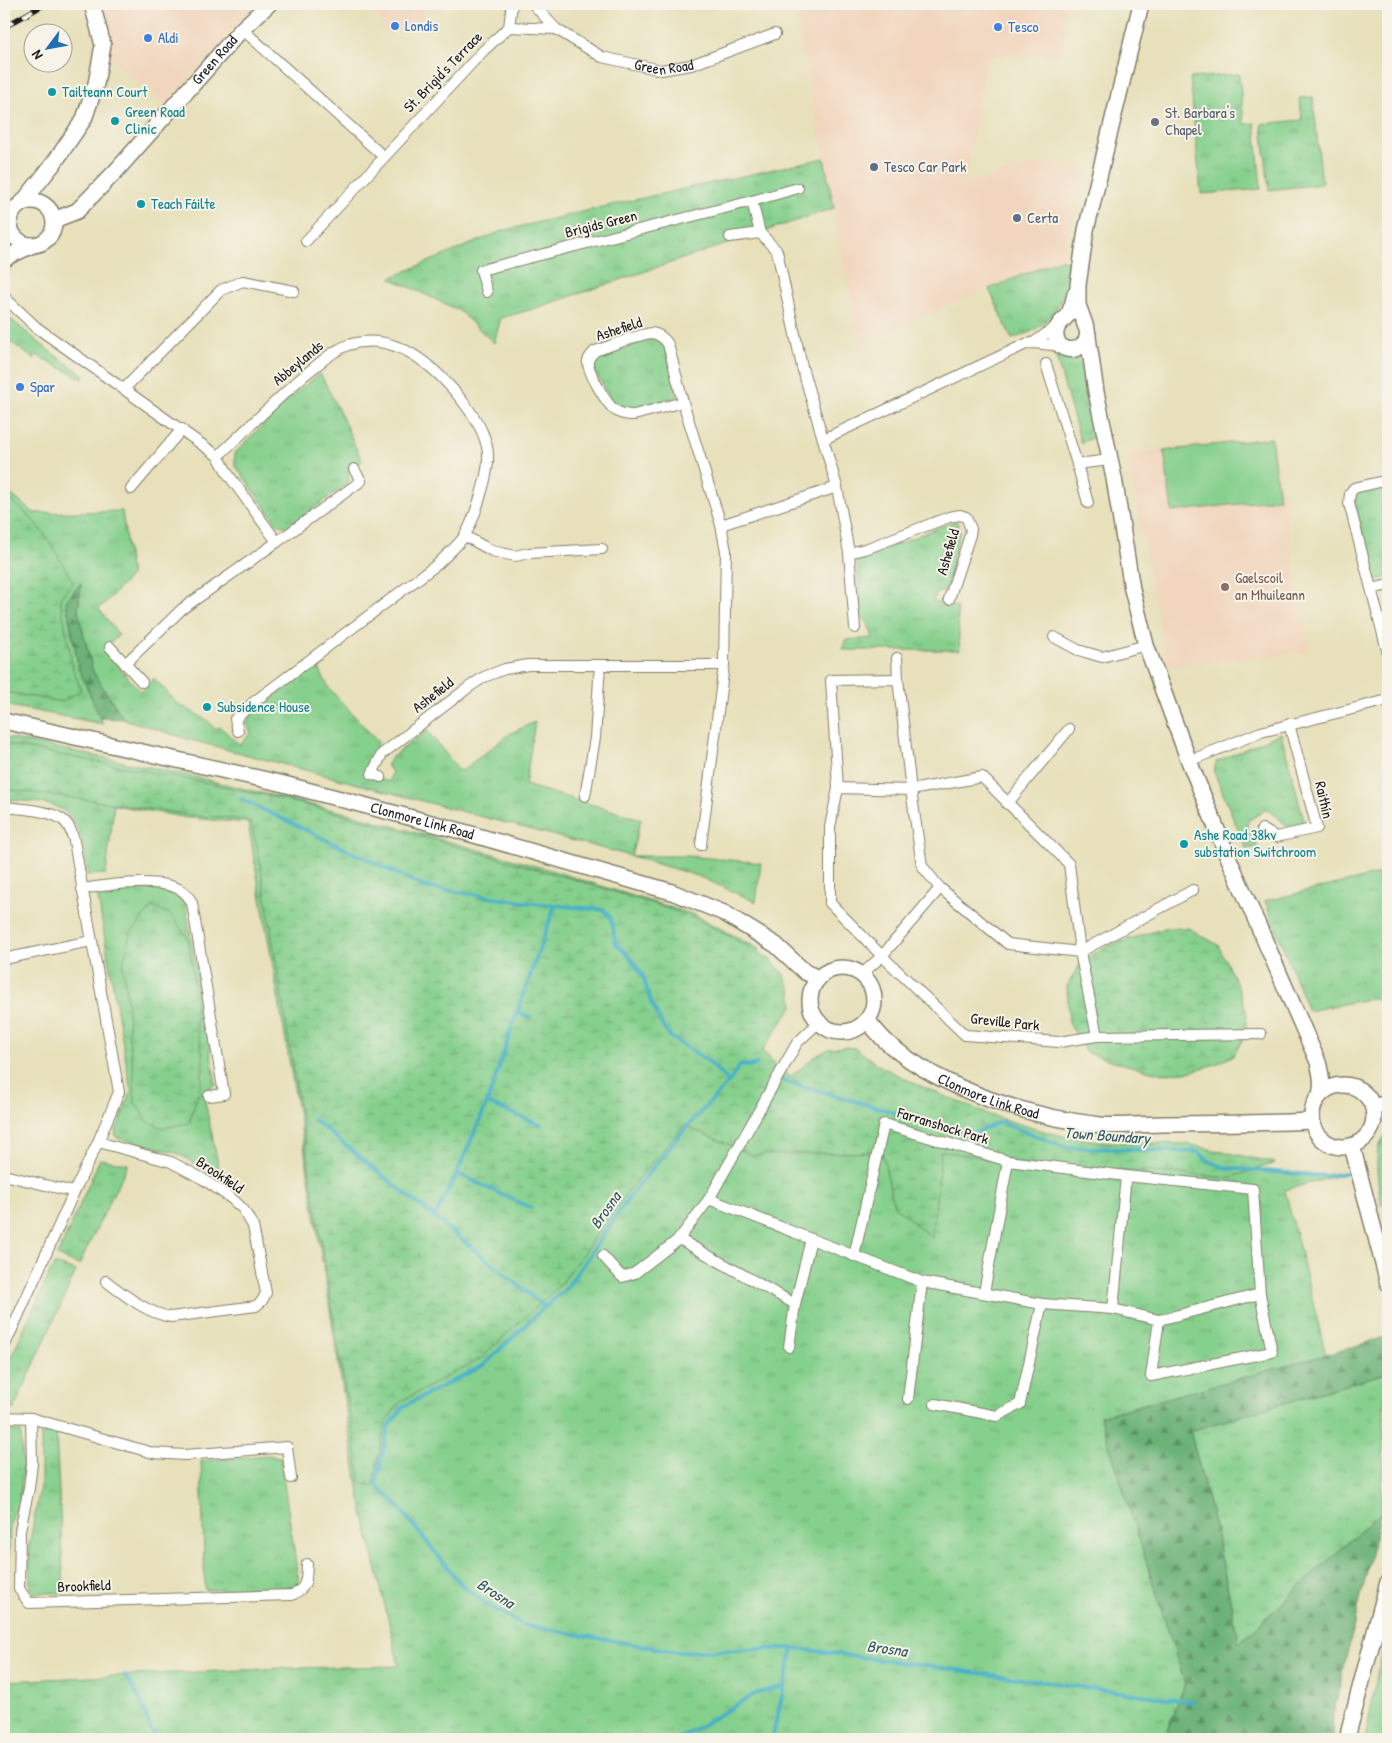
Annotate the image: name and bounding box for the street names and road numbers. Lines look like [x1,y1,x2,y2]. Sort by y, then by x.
street label: St. Brigid's Terrace [399,26,487,117]
street label: Green Road [186,30,242,89]
street label: Green Road [632,53,695,80]
street label: Brigids Green [563,204,639,243]
street label: Ashefield [593,311,645,346]
street label: Abbeylands [268,335,328,390]
street label: Ashefield [931,526,964,577]
street label: Ashefield [408,672,458,717]
street label: Raithín [1310,779,1339,821]
street label: Clonmore Link Road [368,796,477,844]
street label: Greville Park [969,1007,1041,1036]
street label: Clonmore Link Road [934,1067,1042,1124]
street label: Farranshock Park [894,1101,991,1149]
street label: Brookfield [192,1151,248,1198]
street label: Brookfield [57,1574,111,1597]

